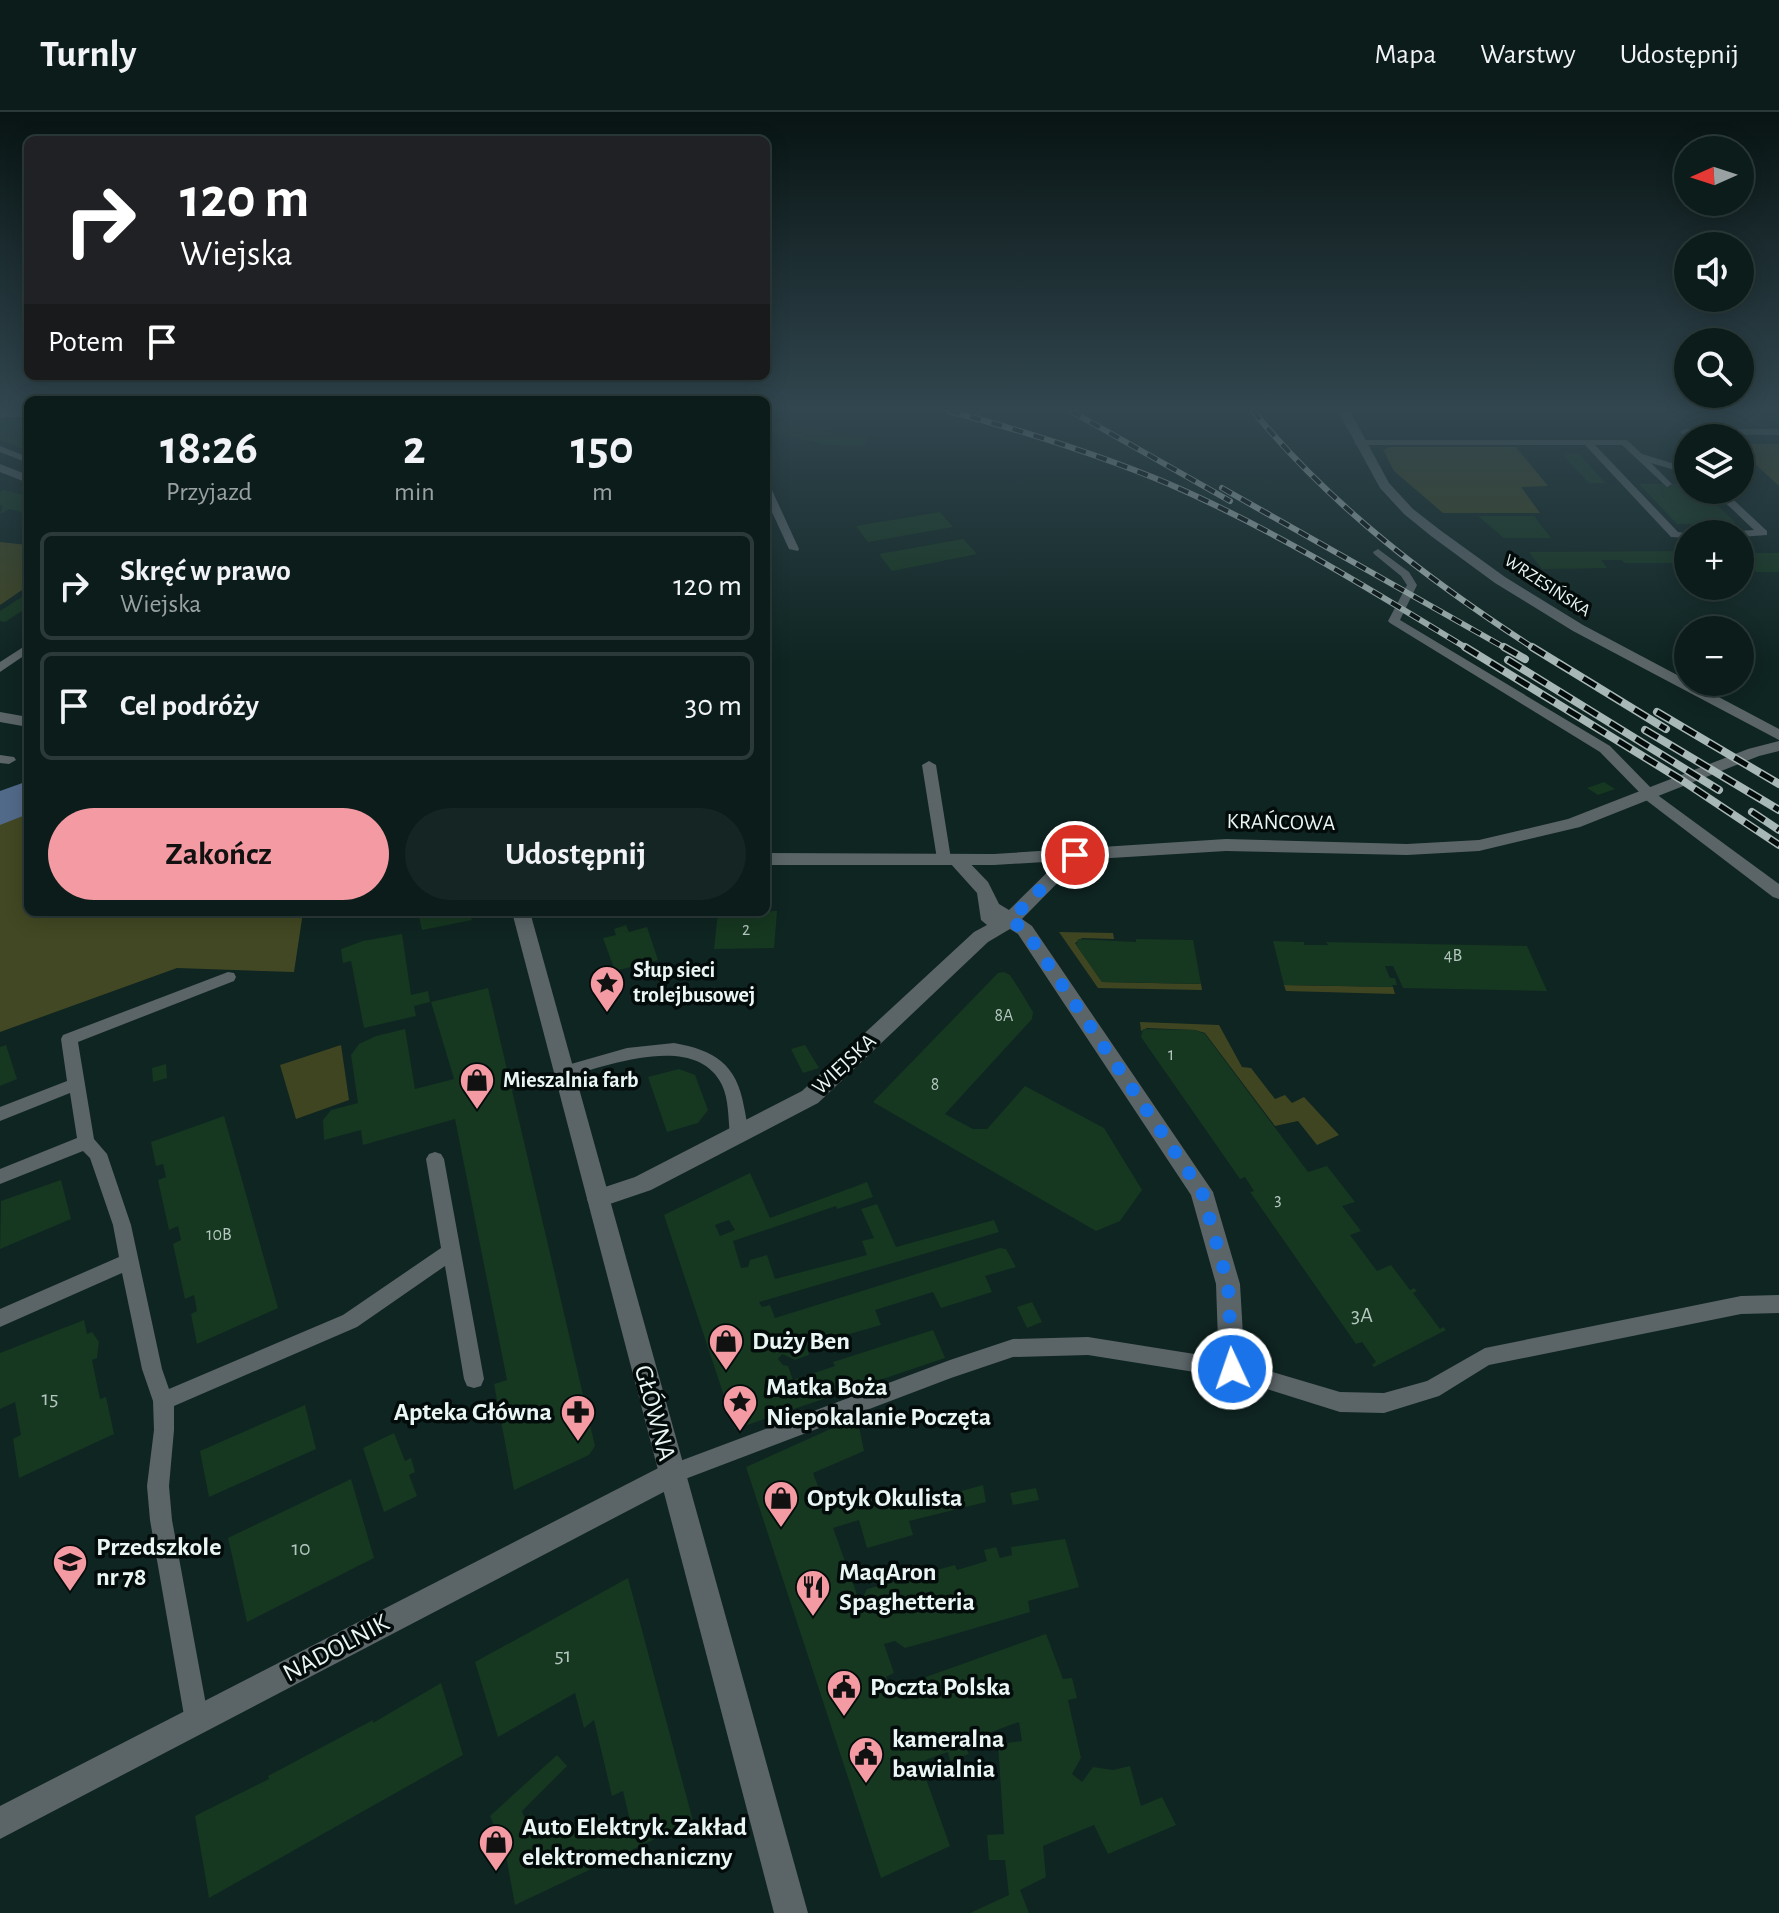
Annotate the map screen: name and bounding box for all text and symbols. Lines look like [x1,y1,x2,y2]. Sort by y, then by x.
text: Turnly [40,36,136,74]
text: Mapa [1374,41,1436,69]
text: Warstwy [1480,41,1576,69]
text: Udostępnij [1620,41,1739,69]
north arrow [1674,136,1754,216]
map controls [1674,136,1754,696]
icon: right [48,168,152,272]
text: 120 m [180,171,309,227]
button: sound [1674,232,1754,312]
text: Wiejska [180,236,293,272]
icon: arrive [140,320,184,364]
text: Potem [48,327,124,357]
button: search [1674,328,1754,408]
button: layers [1674,424,1754,504]
text: 18:26 [160,425,258,473]
text: 2 [403,425,426,473]
text: 150 [571,425,634,473]
text: Przyjazd [166,479,252,505]
text: min [394,479,435,505]
text: m [592,479,613,505]
button: + [1674,520,1754,600]
street label: WRZESIŃSKA [1501,549,1595,621]
text: Skręć w prawo [120,556,291,586]
icon: right [52,564,96,608]
text: 120 m [673,571,742,601]
text: Wiejska [120,591,201,617]
button: − [1674,616,1754,696]
icon: arrive [52,684,96,728]
text: Cel podróży [120,691,259,721]
text: 30 m [685,691,742,721]
button: Zakończ [48,808,389,900]
button: Udostępnij [405,808,746,900]
street label: KRAŃCOWA [1227,809,1336,834]
pin [1041,821,1109,889]
icon: arrive [1053,833,1097,877]
house number: 2 [742,921,750,939]
house number: 4B [1444,947,1462,965]
place label: Słup sieci trolejbusowej [633,959,755,1007]
place icon: Słup sieci trolejbusowej [588,964,626,1014]
house number: 8A [995,1007,1014,1025]
street label: WIEJSKA [808,1029,880,1099]
house number: 1 [1168,1046,1174,1064]
shop icon: Mieszalnia farb [458,1061,496,1111]
place label: Mieszalnia farb [503,1069,639,1091]
house number: 8 [931,1076,939,1094]
house number: 3 [1274,1191,1282,1209]
house number: 10B [206,1226,232,1244]
house number: 3A [1351,1304,1373,1326]
shop icon: Duży Ben [707,1322,745,1372]
position arrow [1190,1327,1274,1411]
place label: Duży Ben [752,1328,850,1354]
street label: GŁÓWNA [630,1362,682,1464]
place label: Matka Boża Niepokalanie Poczęta [766,1374,991,1430]
place icon: Matka Boża Niepokalanie Poczęta [721,1383,759,1433]
house number: 15 [42,1387,58,1409]
pharmacy icon: Apteka Główna [559,1393,597,1443]
place label: Apteka Główna [394,1399,552,1425]
shop icon: Optyk Okulista [762,1479,800,1529]
place label: Optyk Okulista [807,1485,962,1511]
place label: Przedszkole nr 78 [96,1534,221,1590]
house number: 10 [291,1537,311,1559]
school or university icon: Przedszkole nr 78 [51,1543,89,1593]
place label: MaqAron Spaghetteria [839,1559,975,1615]
restaurant icon: MaqAron Spaghetteria [794,1568,832,1618]
street label: NADOLNIK [279,1609,394,1687]
house number: 51 [555,1644,571,1666]
public building icon: Poczta Polska [825,1668,863,1718]
place label: Poczta Polska [870,1674,1011,1700]
place label: kameralna bawialnia [892,1726,1004,1782]
public building icon: kameralna bawialnia [847,1735,885,1785]
place label: Auto Elektryk. Zakład elektromechaniczny [522,1814,747,1870]
shop icon: Auto Elektryk. Zakład elektromechaniczny [477,1823,515,1873]

